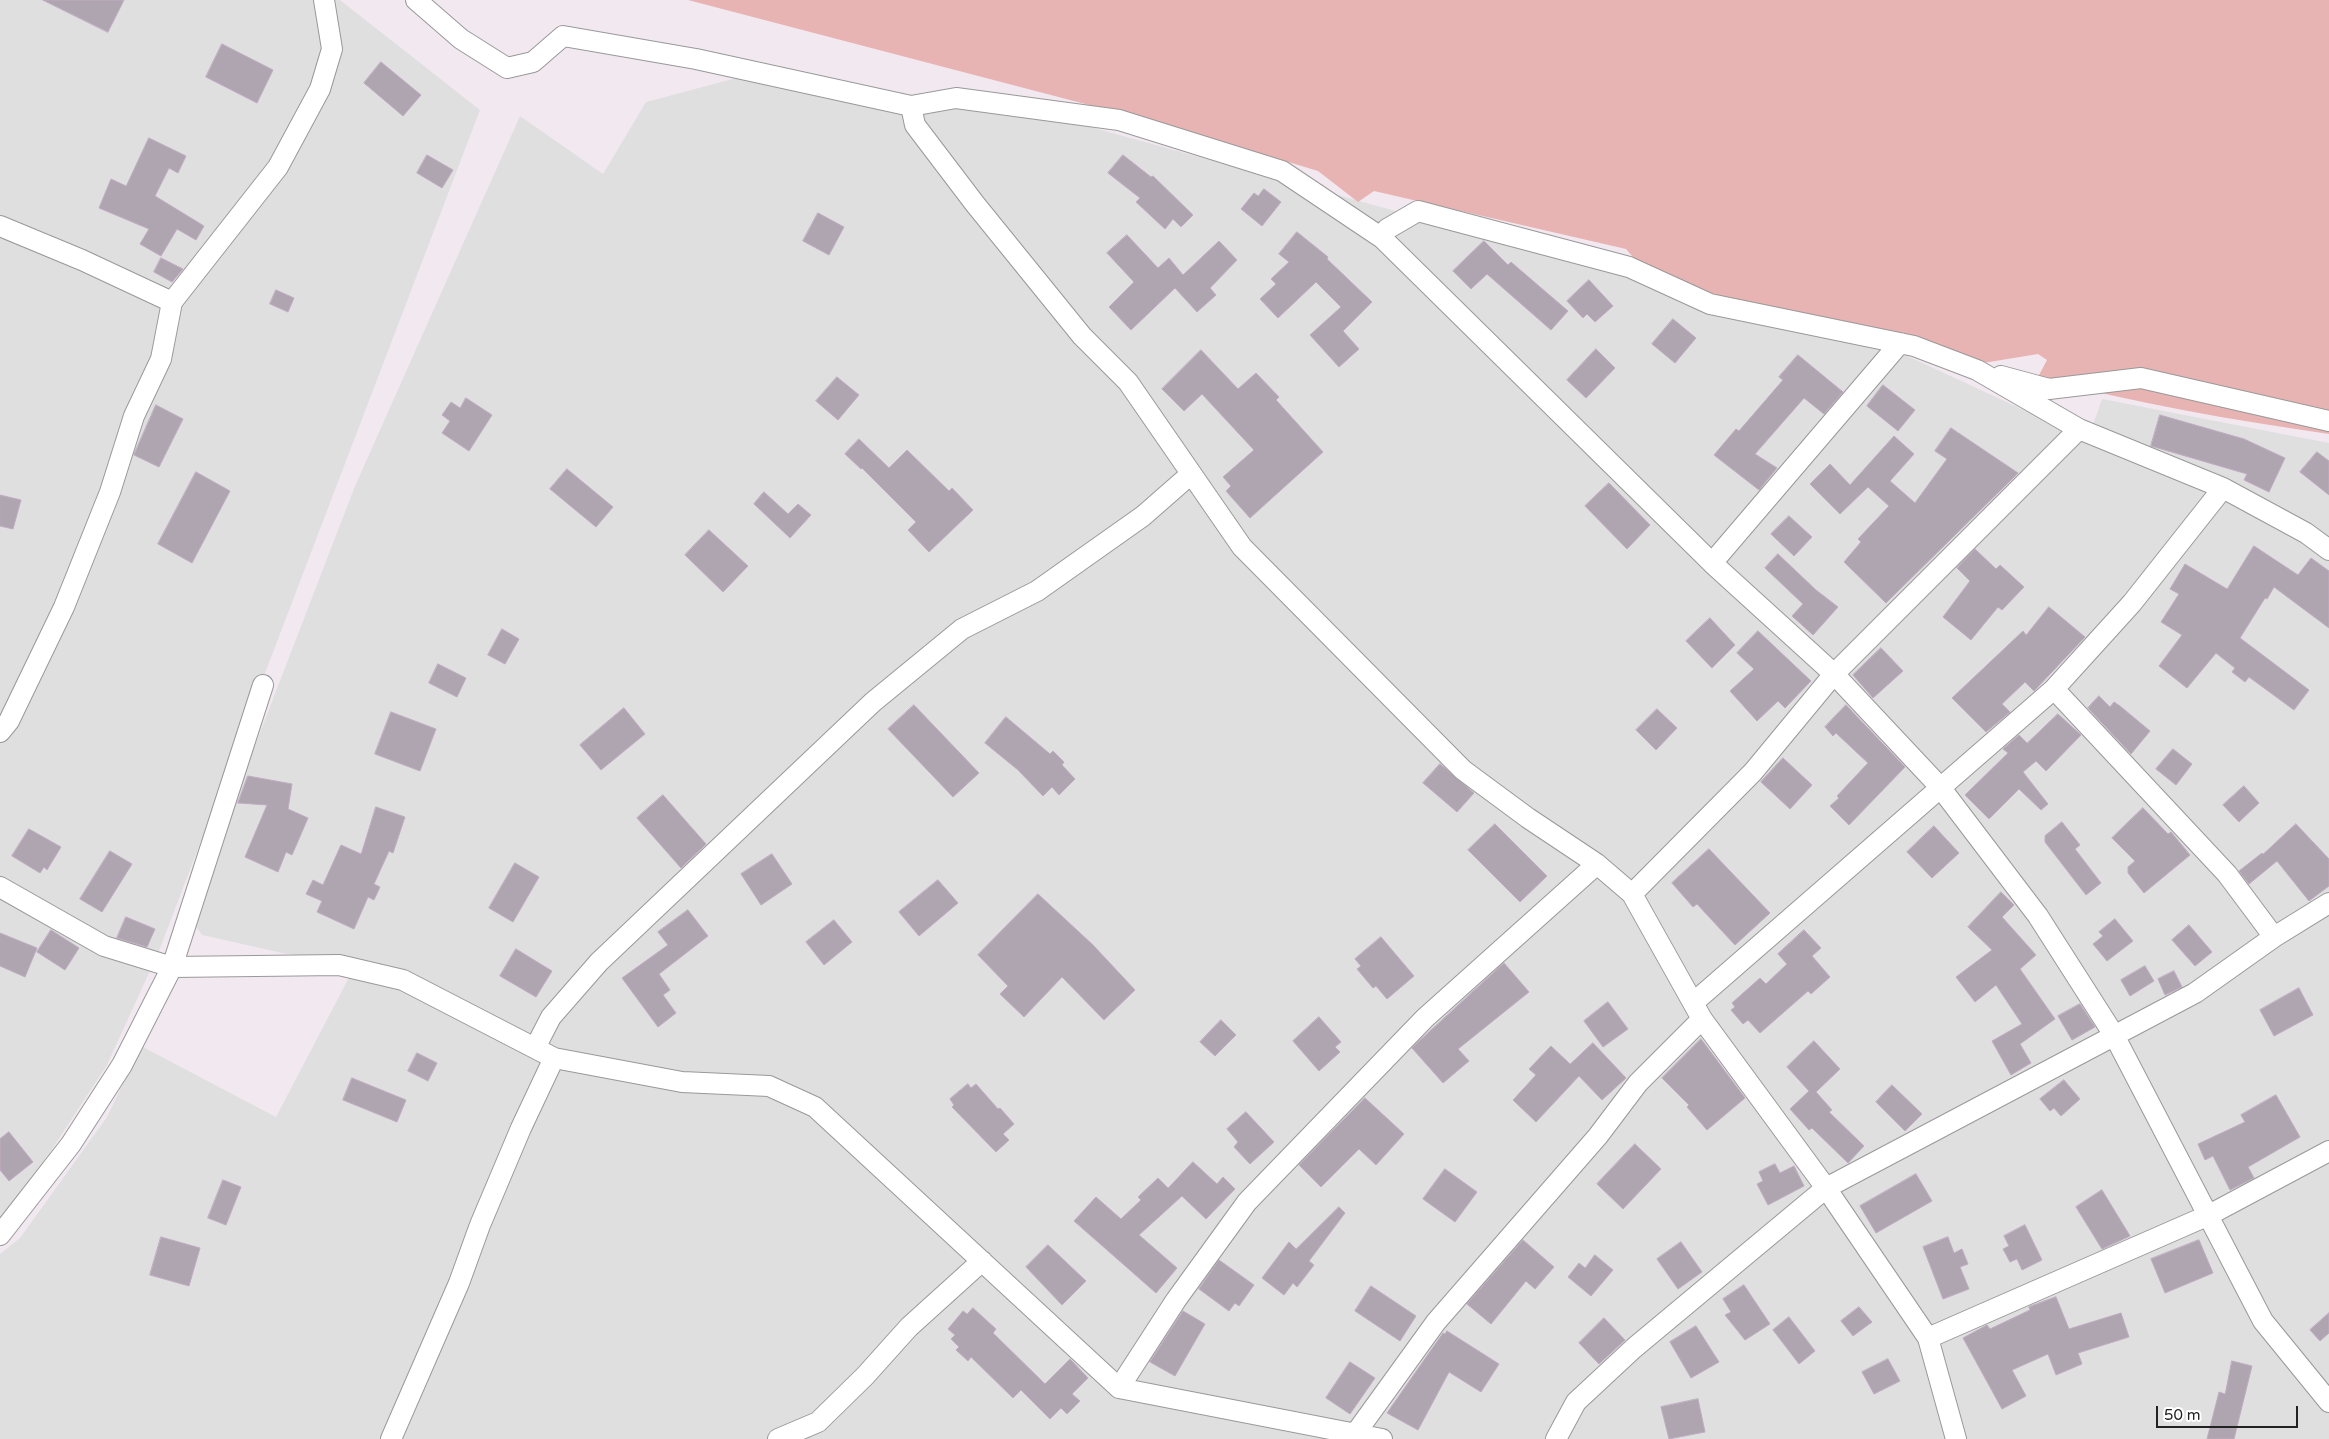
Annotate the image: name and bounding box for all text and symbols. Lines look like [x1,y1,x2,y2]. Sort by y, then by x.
scale bar [2159,1396,2302,1428]
text: 50 m [2164,1406,2201,1424]

